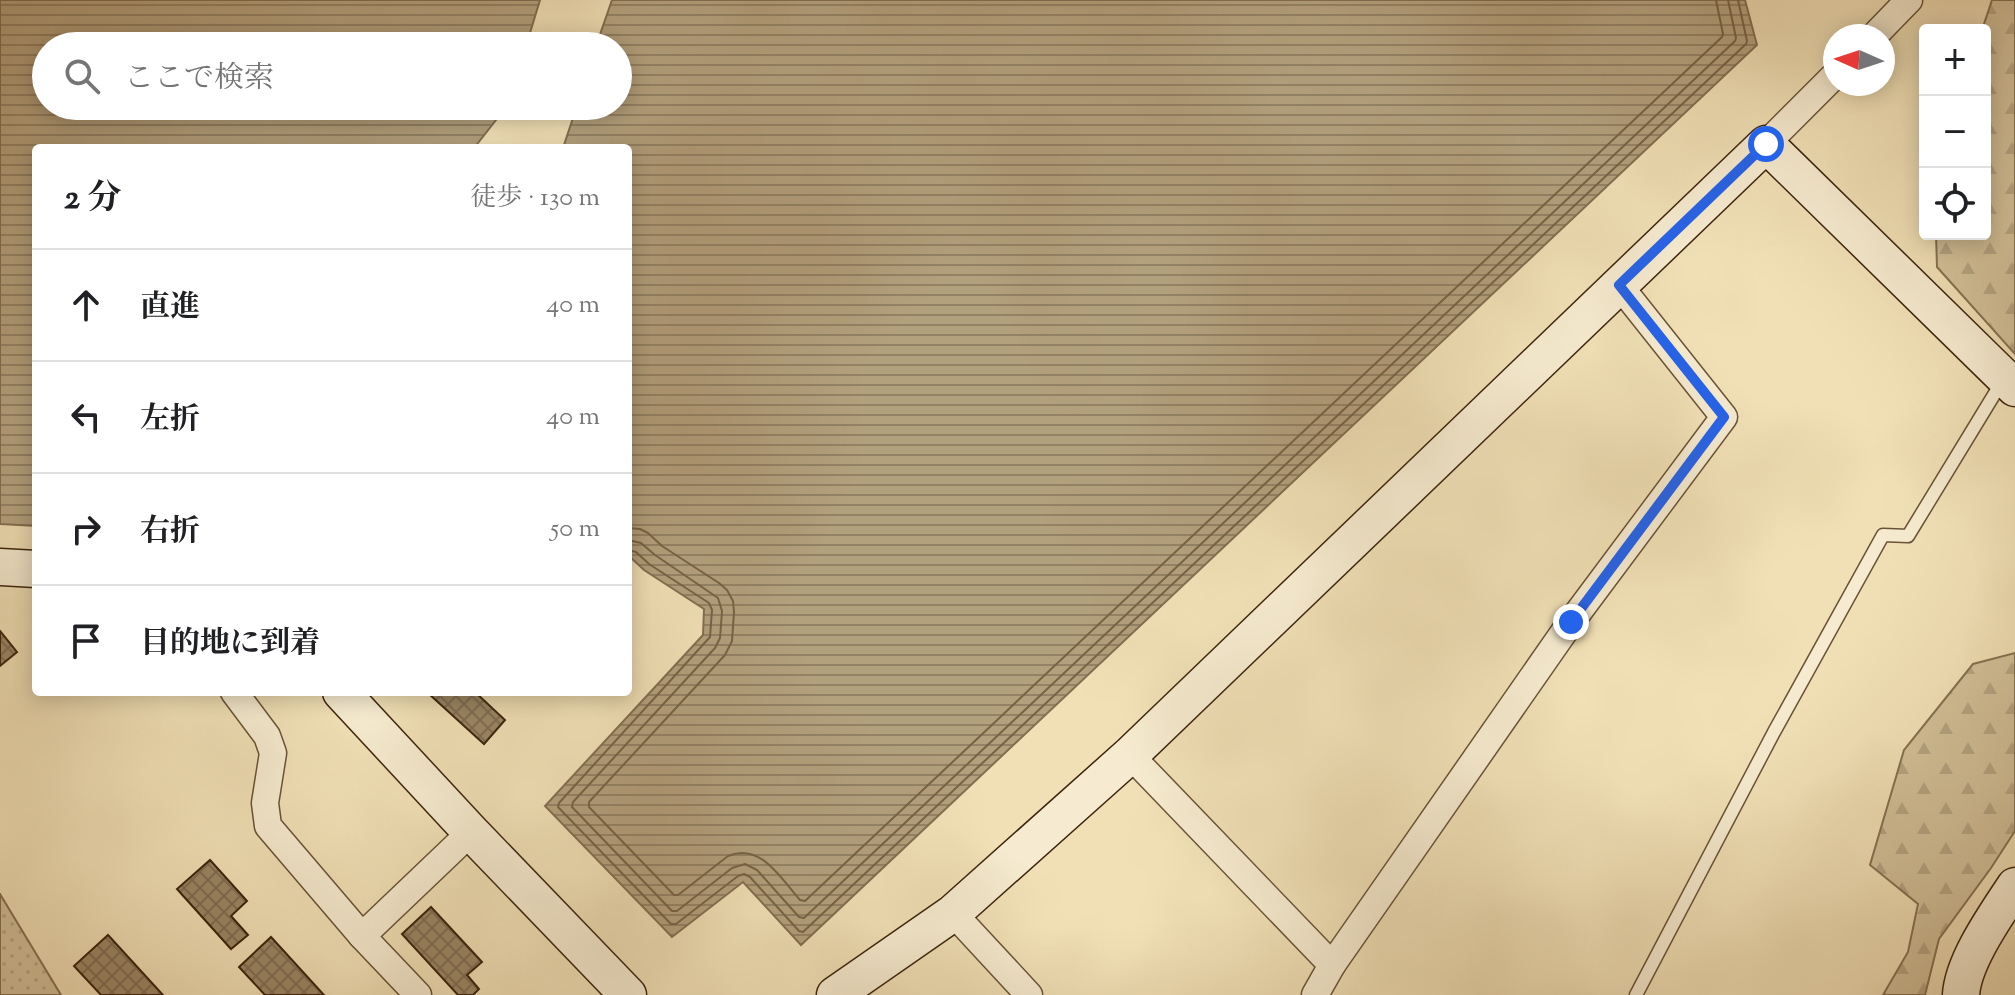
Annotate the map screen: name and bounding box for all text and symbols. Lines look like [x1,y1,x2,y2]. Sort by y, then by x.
north arrow [1823,24,1895,96]
map controls [1919,24,1991,240]
button: + [1919,24,1991,96]
search box [32,32,632,120]
icon: search [60,54,104,98]
text: ここで検索 [124,58,274,101]
button: − [1919,96,1991,168]
route start [1748,126,1784,162]
button: locate [1919,168,1991,240]
text: 2 分 [64,175,121,224]
text: 徒歩 · 130 m [470,180,600,217]
icon: ahead [64,283,108,327]
text: 直進 [140,287,200,330]
text: 40 m [546,287,600,324]
icon: left [64,395,108,439]
text: 左折 [140,399,200,442]
text: 40 m [546,399,600,436]
icon: right [64,507,108,551]
text: 右折 [140,511,200,554]
text: 50 m [550,511,600,548]
route end [1553,604,1589,640]
icon: arrive [64,619,108,663]
text: 目的地に到着 [140,623,320,666]

